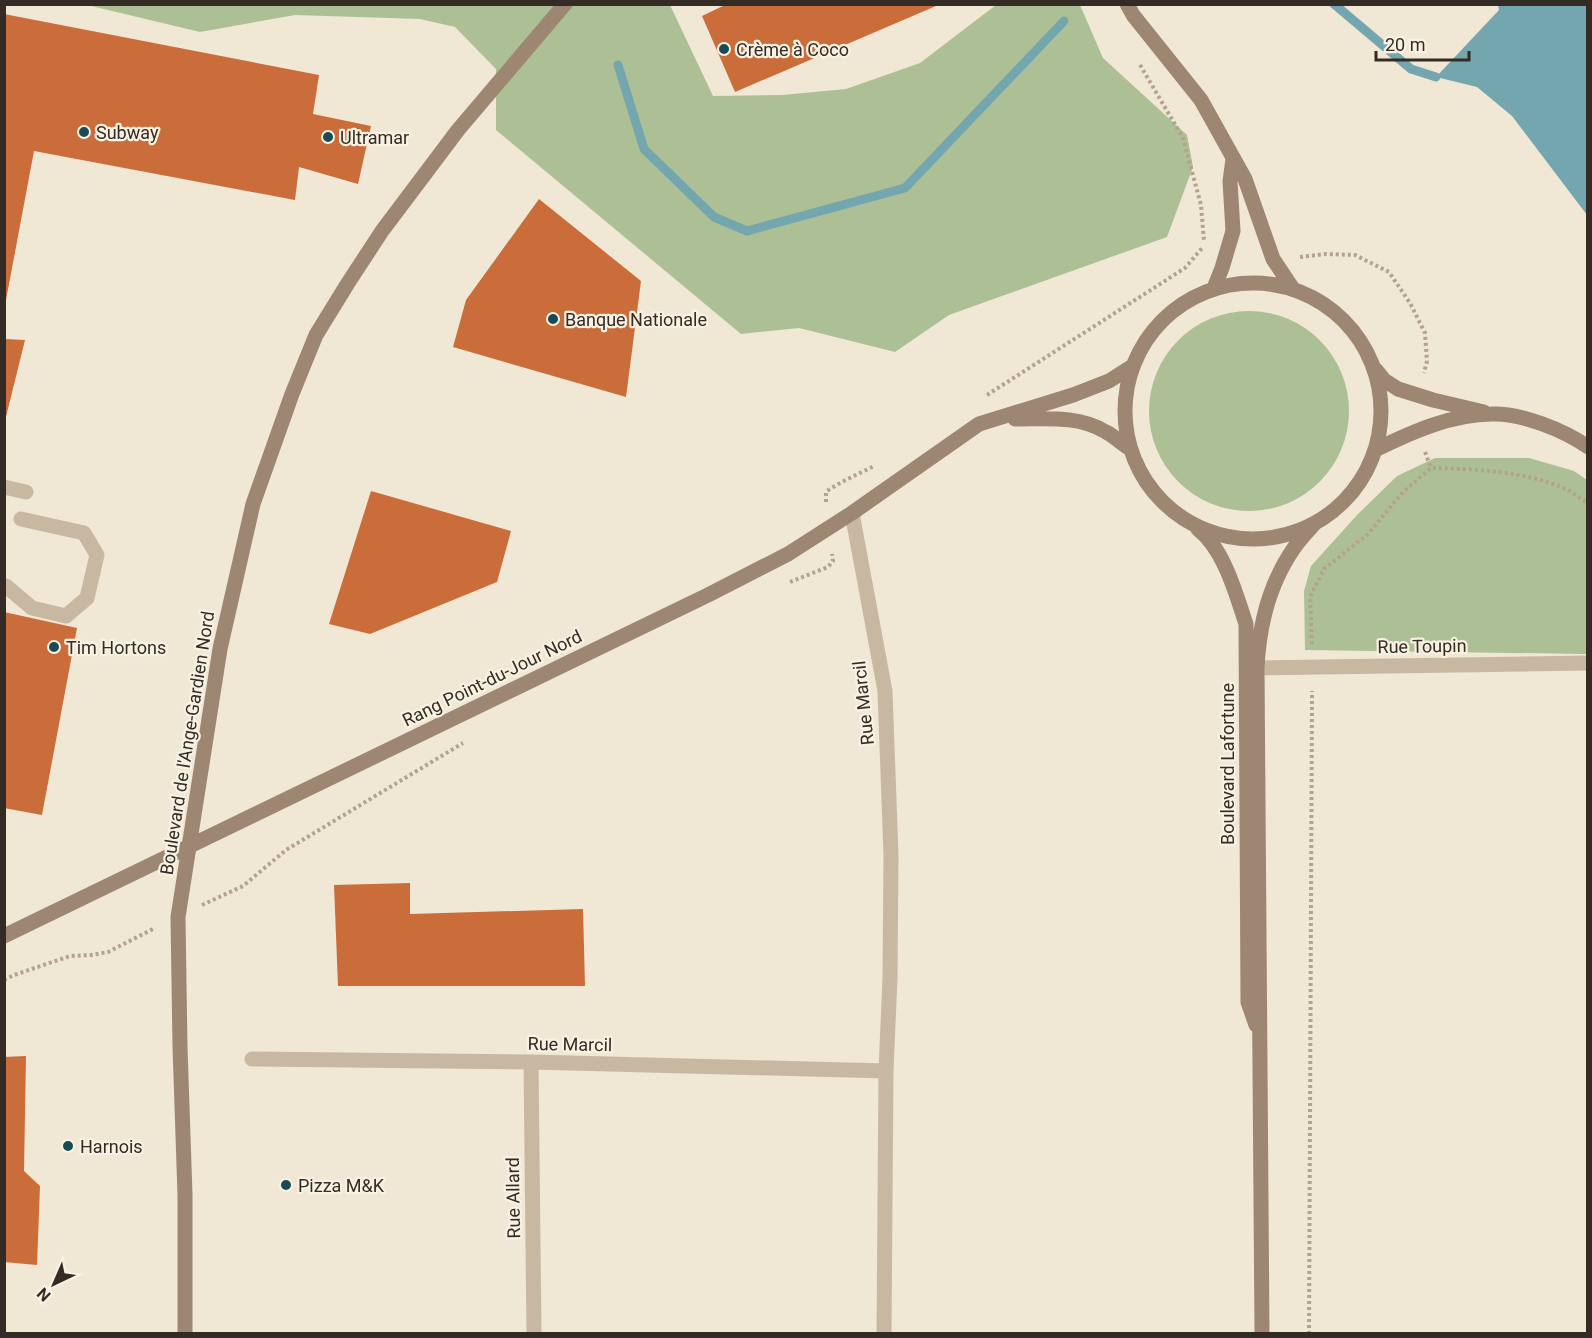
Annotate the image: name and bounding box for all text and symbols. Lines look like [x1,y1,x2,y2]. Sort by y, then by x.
scale bar [1376,24,1469,62]
text: 20 m [1385,34,1425,55]
place label: Crème à Coco [736,39,849,60]
marker: Crème à Coco [717,42,731,56]
place label: Subway [96,122,159,143]
marker: Subway [77,125,91,139]
place label: Ultramar [340,127,409,148]
marker: Ultramar [321,130,335,144]
place label: Banque Nationale [565,309,707,330]
marker: Banque Nationale [546,312,560,326]
street label: Boulevard de l'Ange-Gardien Nord [156,610,218,876]
street label: Rang Point-du-Jour Nord [399,625,585,731]
street label: Rue Toupin [1377,635,1467,657]
place label: Tim Hortons [66,637,166,658]
marker: Tim Hortons [47,640,61,654]
street label: Rue Marcil [848,660,878,746]
street label: Boulevard Lafortune [1217,683,1238,845]
street label: Rue Marcil [528,1033,612,1055]
place label: Harnois [80,1136,143,1157]
marker: Harnois [61,1139,75,1153]
street label: Rue Allard [502,1157,524,1239]
place label: Pizza M&K [298,1175,385,1196]
marker: Pizza M&K [279,1178,293,1192]
north arrow [24,1254,84,1314]
text: N [33,1284,55,1305]

